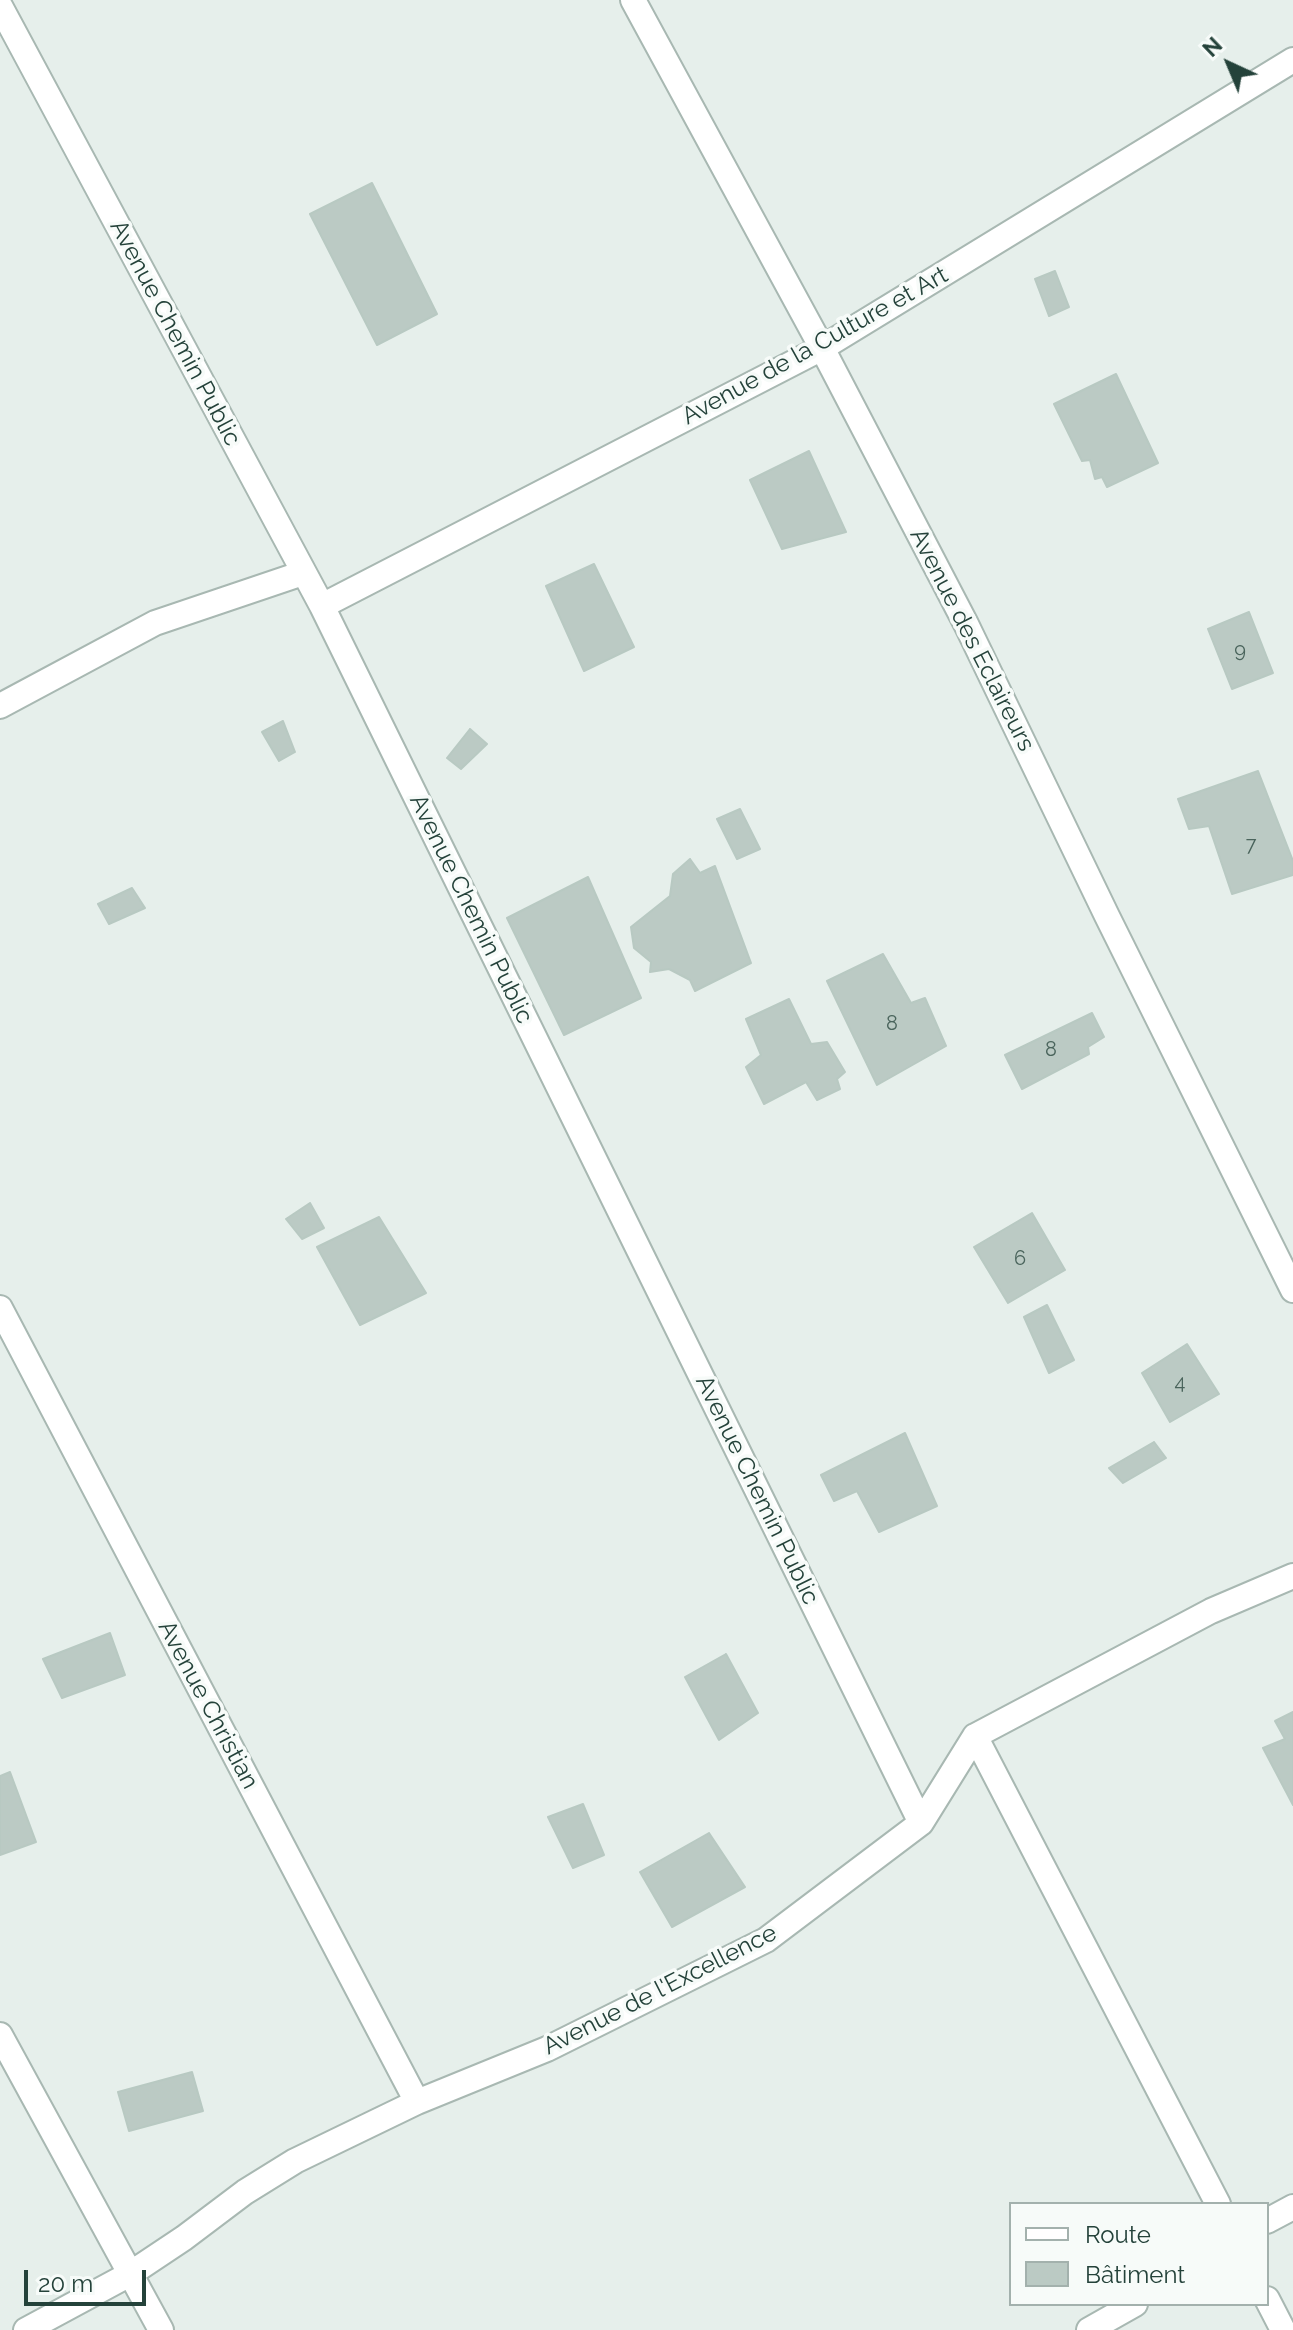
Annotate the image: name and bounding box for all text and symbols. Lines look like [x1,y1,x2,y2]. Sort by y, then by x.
north arrow [1189,24,1269,104]
text: N [1197,32,1227,62]
street label: Avenue Chemin Public [103,215,247,451]
street label: Avenue de la Culture et Art [677,261,953,431]
street label: Avenue des Eclaireurs [903,524,1041,756]
house number: 9 [1234,639,1246,663]
street label: Avenue Chemin Public [403,790,539,1028]
house number: 7 [1246,833,1256,857]
house number: 8 [886,1012,898,1036]
house number: 8 [1045,1038,1057,1062]
house number: 6 [1014,1247,1026,1271]
street label: Avenue Chemin Public [689,1371,825,1609]
house number: 4 [1175,1371,1185,1395]
street label: Avenue Christian [152,1616,264,1794]
street label: Avenue de l'Excellence [539,1919,781,2061]
legend [1009,2202,1269,2306]
text: Route [1085,2220,1151,2249]
scale bar [28,2254,150,2304]
text: Bâtiment [1085,2260,1185,2289]
text: 20 m [38,2269,93,2298]

